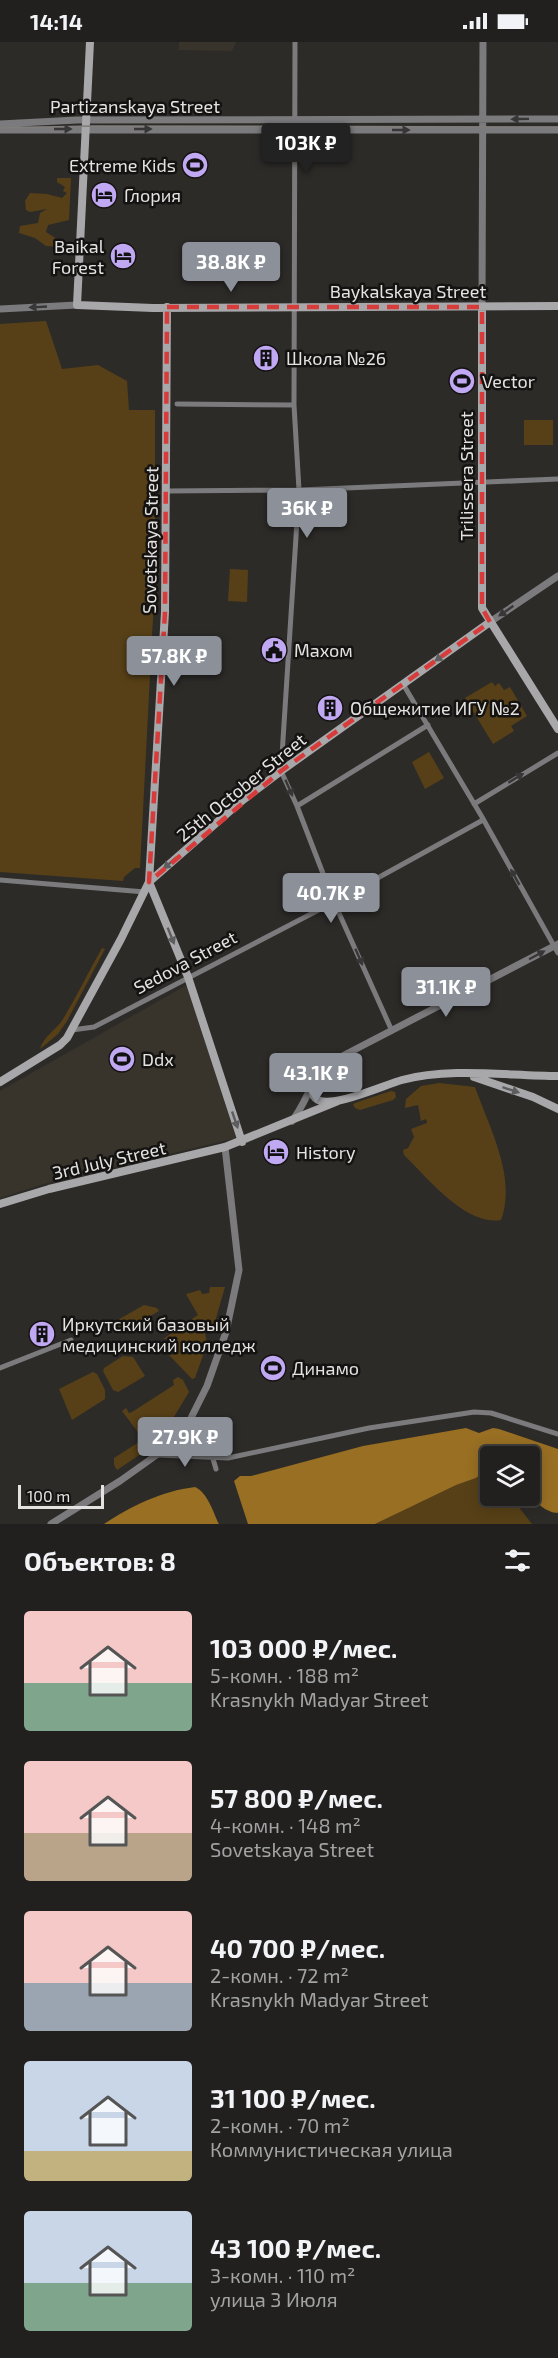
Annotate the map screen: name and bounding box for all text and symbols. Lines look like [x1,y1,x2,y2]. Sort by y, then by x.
text: 14:14 [30,8,83,34]
street label: Partizanskaya Street [50,95,220,117]
one-way arrow [510,114,529,124]
pin: 103K ₽ [257,123,355,174]
one-way arrow [54,124,73,134]
one-way arrow [134,124,153,134]
one-way arrow [392,125,411,135]
text: 103K ₽ [275,130,337,154]
sports icon: Extreme Kids [180,150,210,180]
place label: Extreme Kids [69,154,176,176]
hotel icon: Глория [89,180,119,210]
place label: Глория [124,184,181,206]
place label: Baikal Forest [52,235,105,278]
hotel icon: Baikal Forest [108,241,138,271]
pin: 38.8K ₽ [176,242,286,293]
text: 38.8K ₽ [196,249,266,273]
street label: Baykalskaya Street [330,280,486,302]
one-way arrow [29,303,48,312]
building icon: Школа №26 [251,343,281,373]
place label: Школа №26 [286,347,386,369]
sports icon: Vector [447,366,477,396]
place label: Vector [482,370,535,392]
street label: Trilissera Street [455,411,477,541]
street label: Sovetskaya Street [138,466,162,614]
pin: 36K ₽ [265,488,349,539]
text: 36K ₽ [281,495,333,519]
one-way arrow [498,605,515,616]
public building icon: Махом [259,635,289,665]
pin: 57.8K ₽ [119,636,229,687]
place label: Махом [294,639,353,661]
text: 57.8K ₽ [141,643,207,667]
one-way arrow [434,650,450,661]
building icon: Общежитие ИГУ №2 [315,693,345,723]
place label: Общежитие ИГУ №2 [350,697,520,719]
street label: 25th October Street [172,728,310,846]
one-way arrow [508,773,524,784]
one-way arrow [285,780,294,797]
one-way arrow [163,856,178,869]
one-way arrow [510,868,520,885]
pin: 40.7K ₽ [276,873,386,924]
text: 40.7K ₽ [297,880,365,904]
street label: Sedova Street [130,926,240,998]
one-way arrow [167,927,176,945]
one-way arrow [354,949,363,966]
one-way arrow [529,950,546,960]
pin: 31.1K ₽ [391,967,501,1018]
text: 31.1K ₽ [415,974,477,998]
sports icon: Ddx [107,1044,137,1074]
place label: Ddx [142,1048,174,1070]
pin: 43.1K ₽ [261,1053,371,1104]
text: 43.1K ₽ [283,1060,349,1084]
one-way arrow [502,1086,520,1095]
one-way arrow [231,1111,240,1129]
street label: 3rd July Street [50,1136,168,1184]
hotel icon: History [261,1137,291,1167]
place label: History [296,1141,356,1163]
place label: Иркутский базовый медицинский колледж [62,1313,256,1356]
building icon: Иркутский базовый медицинский колледж [27,1319,57,1349]
sports icon: Динамо [258,1353,288,1383]
place label: Динамо [292,1357,359,1379]
pin: 27.9K ₽ [130,1417,240,1468]
text: 27.9K ₽ [152,1424,218,1448]
map controls [480,1446,540,1506]
button: layers [480,1446,540,1506]
scale bar [18,1482,104,1510]
text: 100 m [27,1486,70,1505]
icon: filters [501,1544,534,1577]
text: Объектов: 8 [24,1545,176,1576]
text: 103 000 ₽/мес. [210,1632,397,1663]
icon: home [72,1635,144,1707]
text: 5-комн. · 188 m² [210,1663,359,1687]
text: Krasnykh Madyar Street [210,1687,429,1711]
text: 57 800 ₽/мес. [210,1782,383,1813]
icon: home [72,1785,144,1857]
text: 4-комн. · 148 m² [210,1813,361,1837]
text: Sovetskaya Street [210,1837,374,1861]
text: 40 700 ₽/мес. [210,1932,385,1963]
icon: home [72,1935,144,2007]
text: 2-комн. · 72 m² [210,1963,349,1987]
text: Krasnykh Madyar Street [210,1987,429,2011]
text: 31 100 ₽/мес. [210,2082,376,2113]
icon: home [72,2085,144,2157]
text: 2-комн. · 70 m² [210,2113,350,2137]
text: Коммунистическая улица [210,2137,453,2161]
text: 43 100 ₽/мес. [210,2232,381,2263]
icon: home [72,2235,144,2307]
text: 3-комн. · 110 m² [210,2263,355,2287]
text: улица 3 Июля [210,2287,338,2311]

